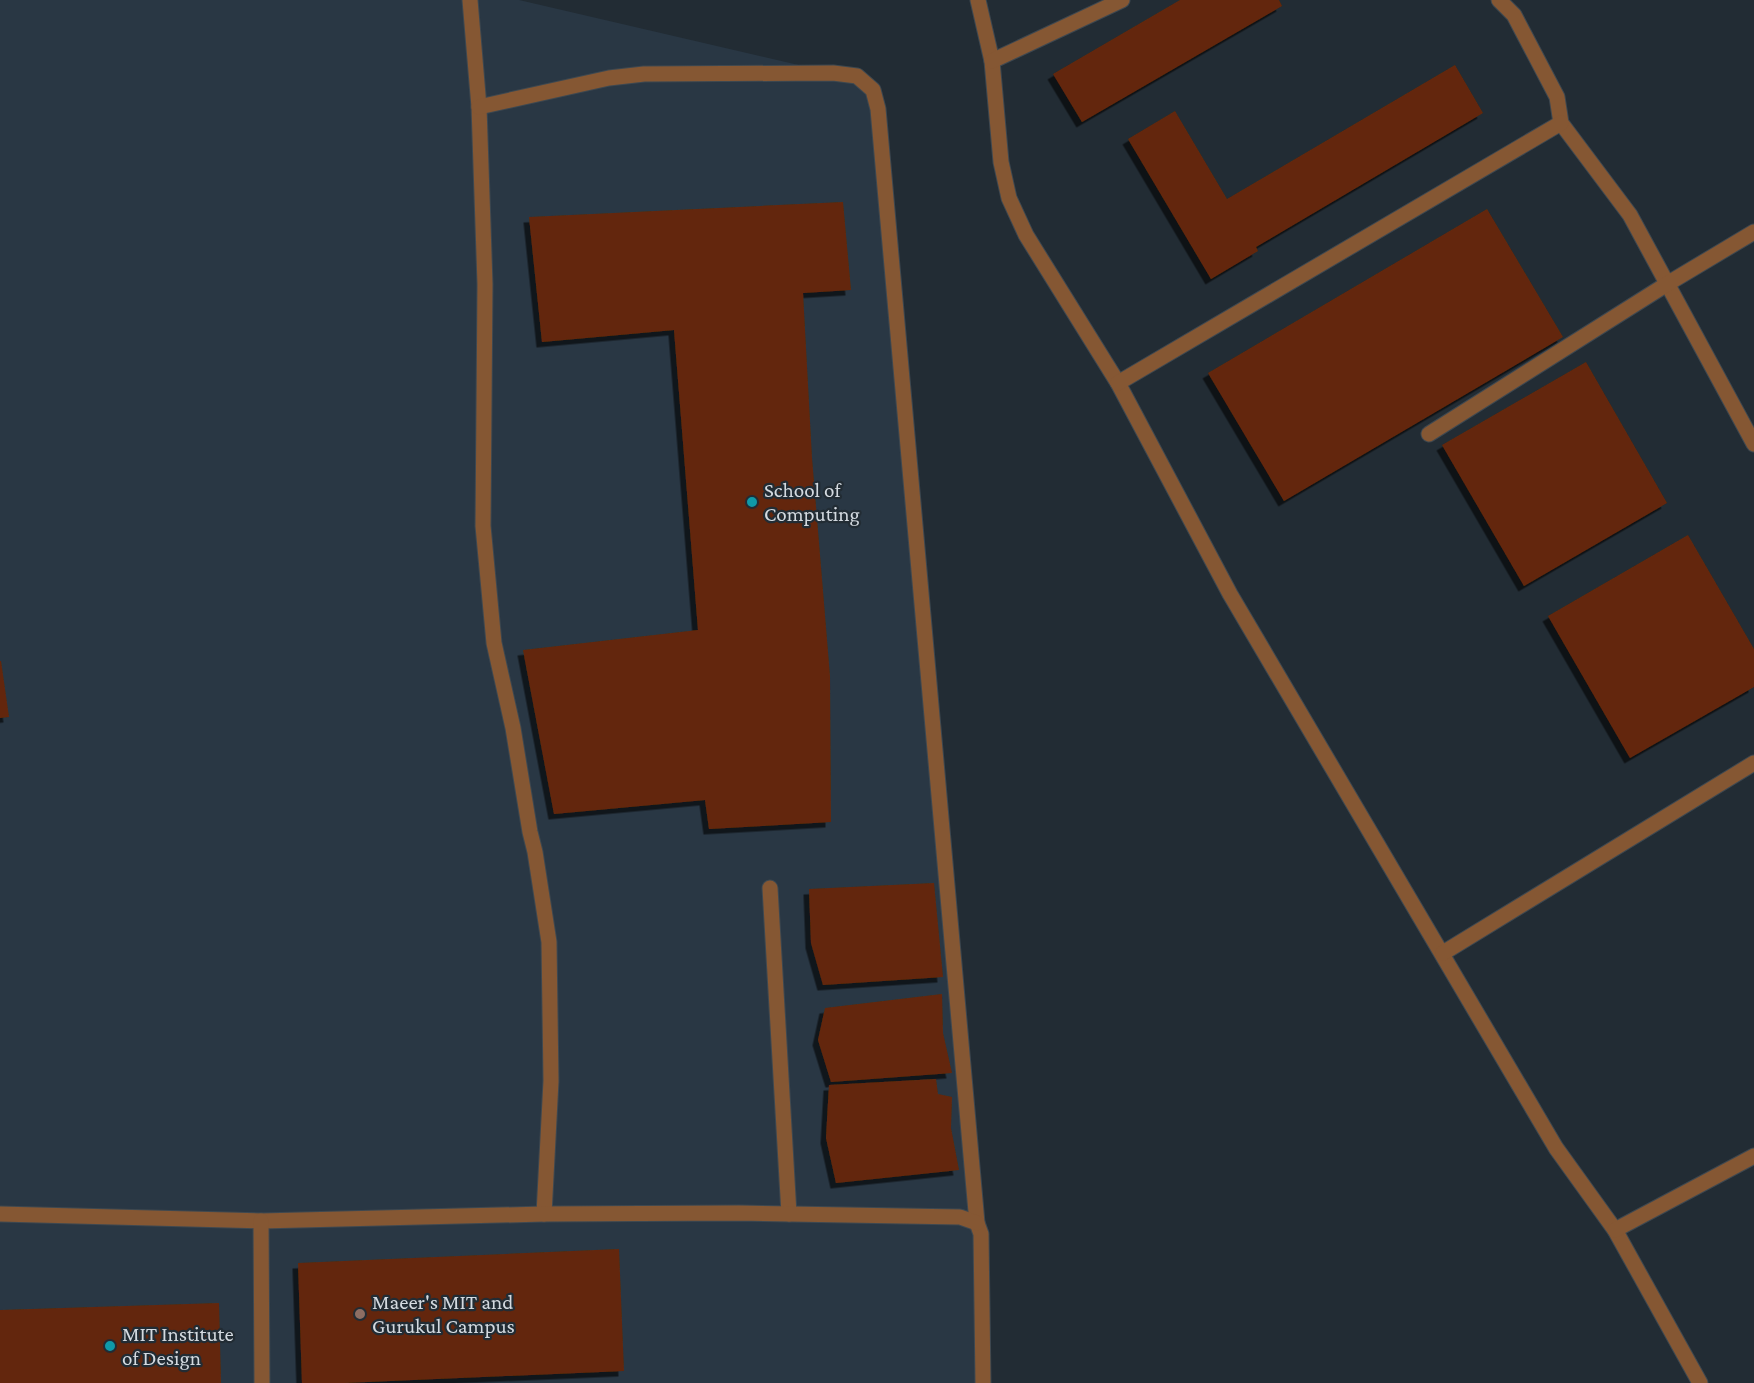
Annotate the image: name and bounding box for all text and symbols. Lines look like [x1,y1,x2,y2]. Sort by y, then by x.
place label: School of Computing [764,478,860,526]
marker: School of Computing [745,495,759,509]
place label: Maeer's MIT and Gurukul Campus [372,1290,515,1338]
marker: Maeer's MIT and Gurukul Campus [353,1307,367,1321]
place label: MIT Institute of Design [122,1322,234,1370]
marker: MIT Institute of Design [103,1339,117,1353]

